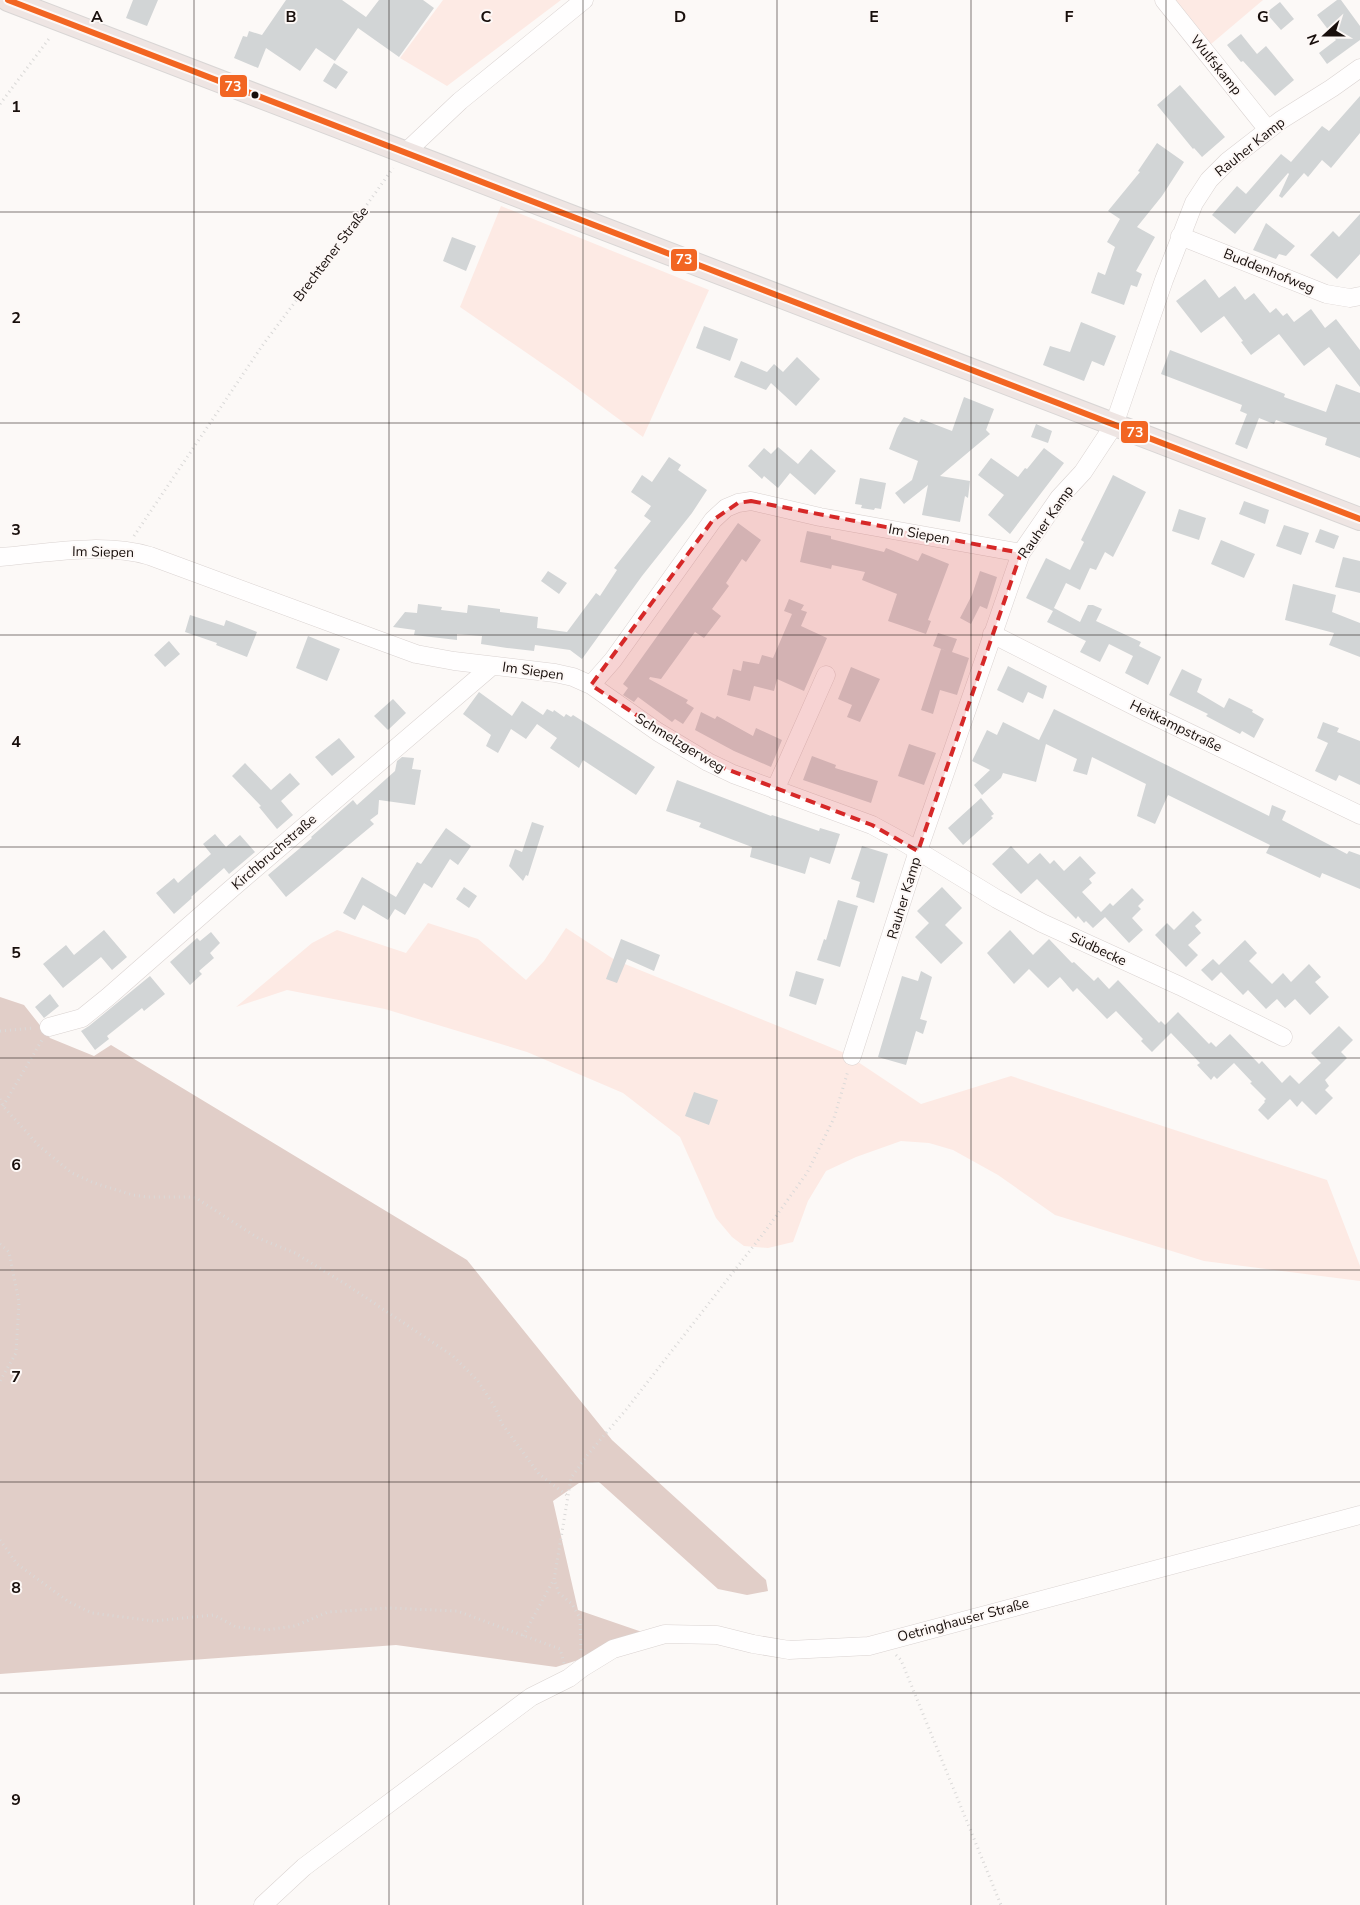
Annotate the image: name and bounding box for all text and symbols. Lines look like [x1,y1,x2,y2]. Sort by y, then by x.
text: A [91,6,103,28]
text: B [285,6,297,28]
text: C [481,6,492,28]
text: D [674,6,686,28]
text: E [869,6,879,28]
text: F [1065,6,1074,28]
text: G [1257,6,1269,28]
north arrow [1300,10,1350,60]
street label: Wulfskamp [1186,31,1246,99]
text: N [1303,31,1324,48]
line badge: 73 [219,74,248,98]
text: 73 [225,77,241,96]
unlabelled marker [250,90,260,100]
text: 1 [11,96,21,118]
street label: Rauher Kamp [1211,113,1289,181]
street label: Brechtener Straße [289,203,373,305]
street label: Buddenhofweg [1221,244,1317,298]
line badge: 73 [670,248,698,272]
text: 73 [676,250,692,269]
text: 2 [11,307,21,329]
line badge: 73 [1120,420,1149,444]
text: 73 [1127,423,1143,442]
street label: Rauher Kamp [1014,482,1078,562]
text: 3 [11,519,21,541]
street label: Im Siepen [887,519,951,549]
street label: Im Siepen [72,542,134,562]
street label: Im Siepen [501,657,565,685]
street label: Heitkampstraße [1127,695,1225,757]
street label: Schmelzgerweg [632,709,728,777]
text: 4 [11,731,21,753]
street label: Kirchbruchstraße [227,810,321,894]
street label: Rauher Kamp [882,855,926,941]
street label: Südbecke [1066,928,1130,970]
text: 5 [11,942,21,964]
text: 6 [11,1154,21,1176]
text: 7 [11,1366,21,1388]
text: 8 [11,1577,21,1599]
street label: Oetringhauser Straße [895,1593,1031,1647]
text: 9 [11,1789,21,1811]

